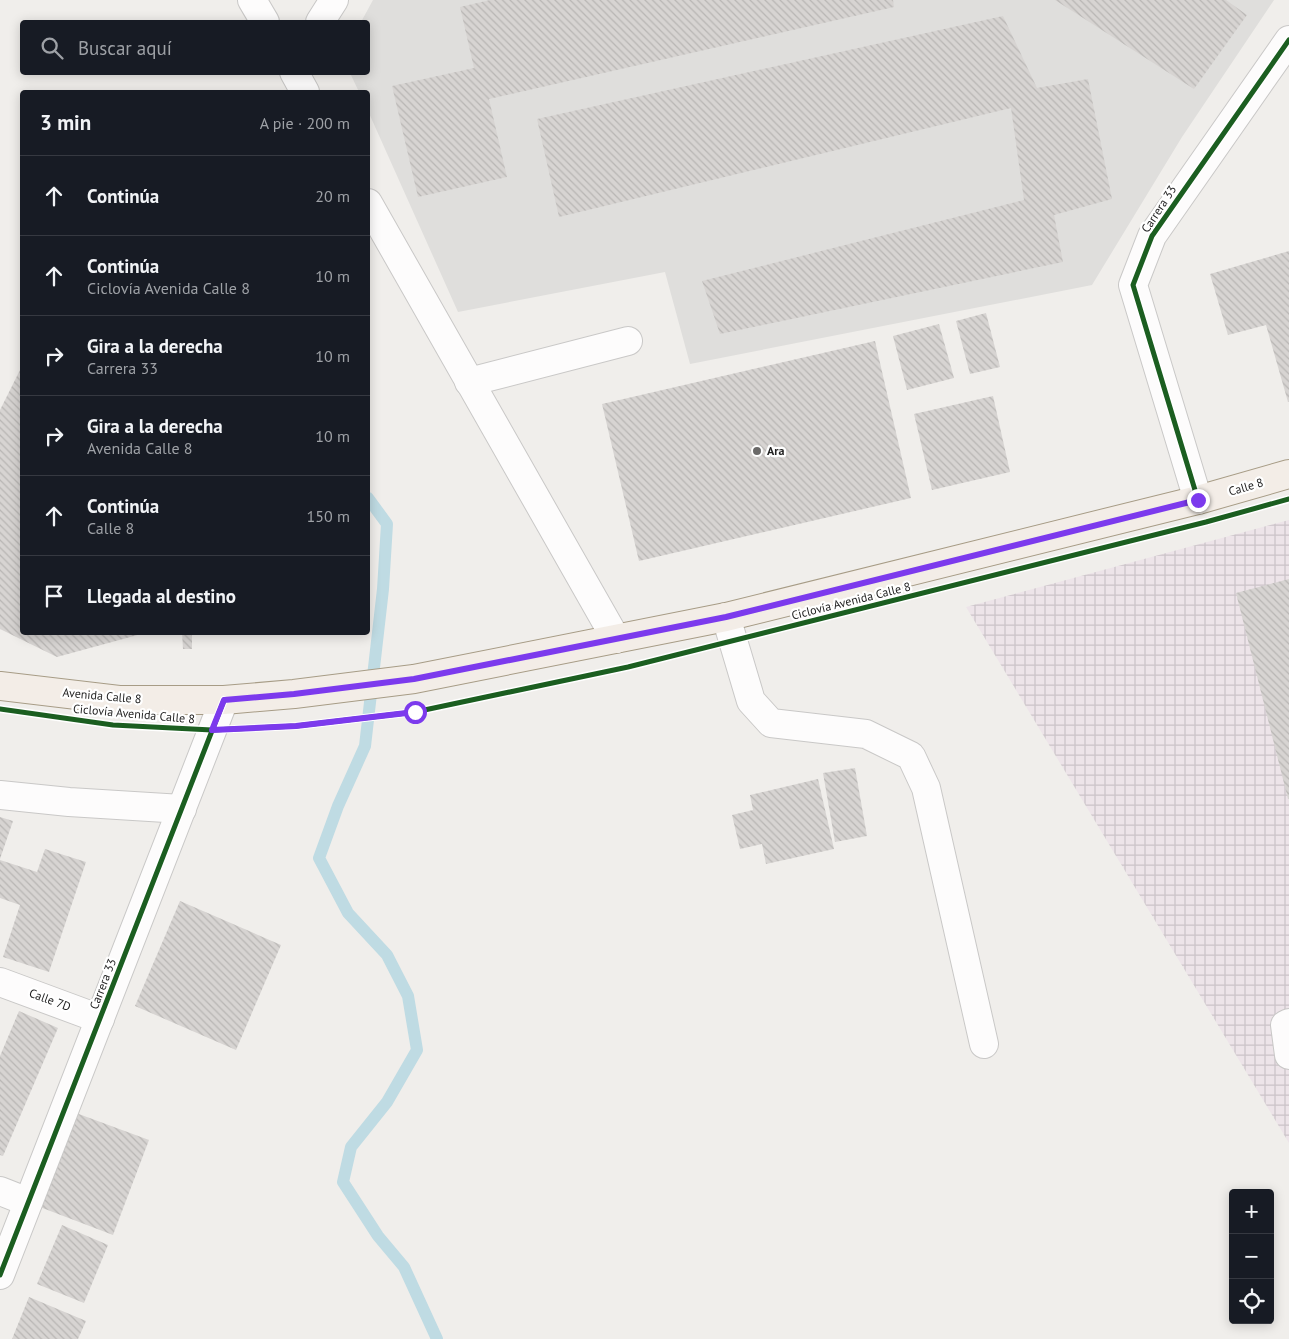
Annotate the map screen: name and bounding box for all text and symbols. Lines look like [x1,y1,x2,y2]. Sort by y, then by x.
search box [20,20,370,75]
icon: search [38,34,66,62]
text: Buscar aquí [78,36,172,60]
text: 3 min [40,109,91,136]
text: A pie · 200 m [260,113,350,133]
icon: ahead [40,182,68,210]
street label: Carrera 33 [1138,182,1179,235]
text: Continúa [87,184,159,208]
text: 20 m [315,186,350,206]
text: Continúa [87,254,159,278]
icon: ahead [40,262,68,290]
text: 10 m [315,266,350,286]
text: Ciclovía Avenida Calle 8 [87,278,250,298]
text: Gira a la derecha [87,334,223,358]
icon: right [40,342,68,370]
text: 10 m [315,346,350,366]
text: Carrera 33 [87,358,158,378]
text: Gira a la derecha [87,414,223,438]
icon: right [40,422,68,450]
text: 10 m [315,426,350,446]
text: Avenida Calle 8 [87,438,193,458]
place label: Ara [767,443,784,458]
marker: Ara [751,445,763,457]
street label: Calle 8 [1227,474,1265,499]
route end [1187,489,1210,512]
text: Continúa [87,494,159,518]
icon: ahead [40,502,68,530]
text: 150 m [307,506,350,526]
text: Calle 8 [87,518,134,538]
street label: Ciclovía Avenida Calle 8 [790,578,912,623]
icon: arrive [40,582,68,610]
text: Llegada al destino [87,584,236,608]
street label: Avenida Calle 8 [62,685,142,706]
street label: Ciclovía Avenida Calle 8 [73,701,196,726]
route start [404,701,427,724]
street label: Carrera 33 [86,956,119,1011]
street label: Calle 7D [27,985,73,1014]
map controls [1229,1189,1274,1324]
button: + [1229,1189,1274,1234]
button: − [1229,1234,1274,1279]
button: locate [1229,1279,1274,1324]

